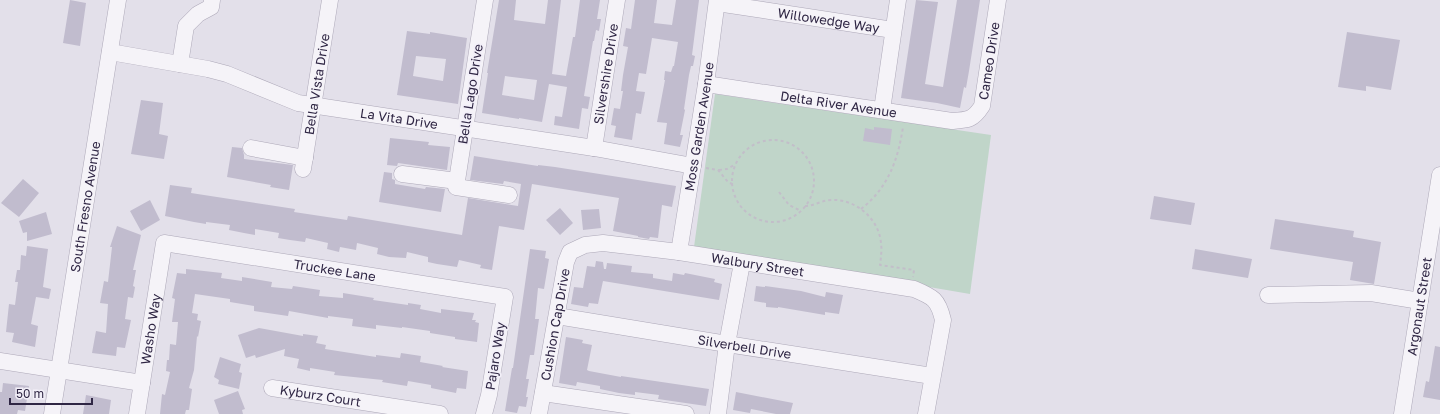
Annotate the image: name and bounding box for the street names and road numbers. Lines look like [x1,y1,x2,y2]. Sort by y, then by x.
street label: Willowedge Way [777,4,881,36]
street label: Cameo Drive [975,21,1003,101]
street label: Silvershire Drive [590,22,621,125]
street label: Bella Vista Drive [301,32,333,136]
street label: Bella Lago Drive [454,43,486,145]
street label: Moss Garden Avenue [681,61,717,192]
street label: Delta River Avenue [779,87,898,121]
street label: La Vita Drive [359,105,439,132]
street label: South Fresno Avenue [67,140,103,273]
street label: Walbury Street [710,249,805,280]
street label: Truckee Lane [293,256,377,284]
street label: Argonaut Street [1403,256,1435,357]
street label: Cushion Cap Drive [537,267,573,382]
street label: Washo Way [137,292,164,366]
street label: Pajaro Way [482,320,508,391]
street label: Silverbell Drive [696,331,793,362]
street label: Kyburz Court [279,381,362,410]

